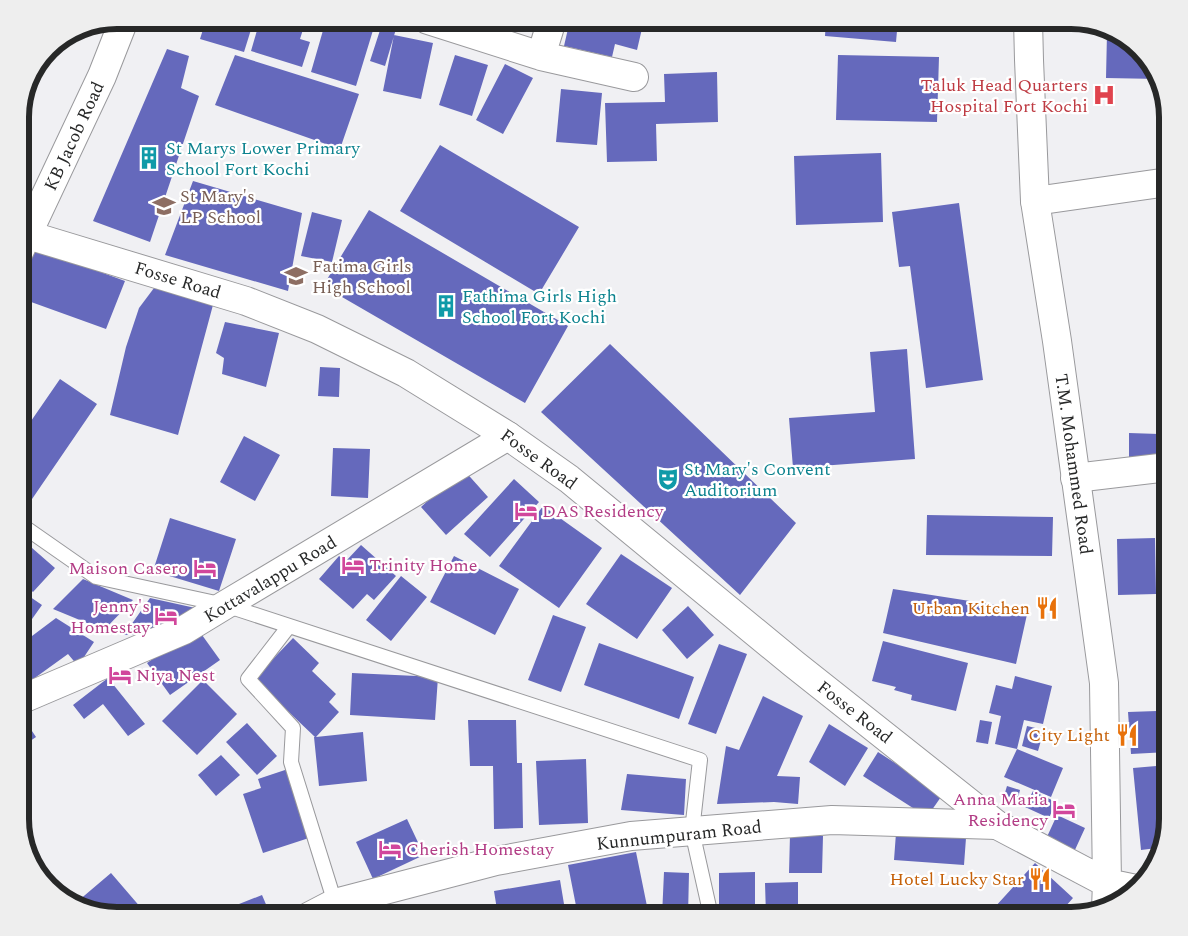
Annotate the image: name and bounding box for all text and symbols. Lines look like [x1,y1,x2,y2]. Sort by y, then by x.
place label: Taluk Head Quarters Hospital Fort Kochi [921,72,1088,120]
street label: KB Jacob Road [37,77,112,195]
hospital icon: Taluk Head Quarters Hospital Fort Kochi [1091,82,1117,108]
place label: St Marys Lower Primary School Fort Kochi [166,135,361,183]
building icon: St Marys Lower Primary School Fort Kochi [136,145,162,171]
place label: St Mary's LP School [180,183,261,231]
school or university icon: St Mary's LP School [151,193,177,219]
place label: Fatima Girls High School [312,253,412,301]
street label: Fosse Road [131,255,225,306]
school or university icon: Fatima Girls High School [283,263,309,289]
place label: Fathima Girls High School Fort Kochi [462,283,617,331]
building icon: Fathima Girls High School Fort Kochi [433,293,459,319]
street label: T.M. Mohammed Road [1047,372,1100,556]
street label: Fosse Road [495,422,583,497]
place label: St Mary's Convent Auditorium [684,456,831,504]
theatre icon: St Mary's Convent Auditorium [655,466,681,492]
hotel icon: DAS Residency [513,498,539,524]
place label: DAS Residency [542,498,665,525]
street label: Kottavalappu Road [199,529,342,630]
hotel icon: Trinity Home [340,552,366,578]
place label: Trinity Home [369,552,477,579]
place label: Maison Casero [69,555,188,582]
hotel icon: Maison Casero [192,555,218,581]
place label: Jenny's Homestay [70,593,151,641]
place label: Urban Kitchen [912,595,1030,622]
restaurant icon: Urban Kitchen [1034,595,1060,621]
hotel icon: Jenny's Homestay [153,603,179,629]
hotel icon: Niya Nest [107,662,133,688]
place label: Niya Nest [136,662,215,689]
street label: Fosse Road [811,674,898,751]
place label: City Light [1028,722,1110,749]
restaurant icon: City Light [1114,722,1140,748]
place label: Anna Maria Residency [953,786,1049,834]
hotel icon: Anna Maria Residency [1051,796,1077,822]
street label: Kunnumpuram Road [595,813,763,858]
hotel icon: Cherish Homestay [377,836,403,862]
place label: Cherish Homestay [406,836,555,863]
place label: Hotel Lucky Star [889,866,1024,893]
restaurant icon: Hotel Lucky Star [1027,866,1053,892]

